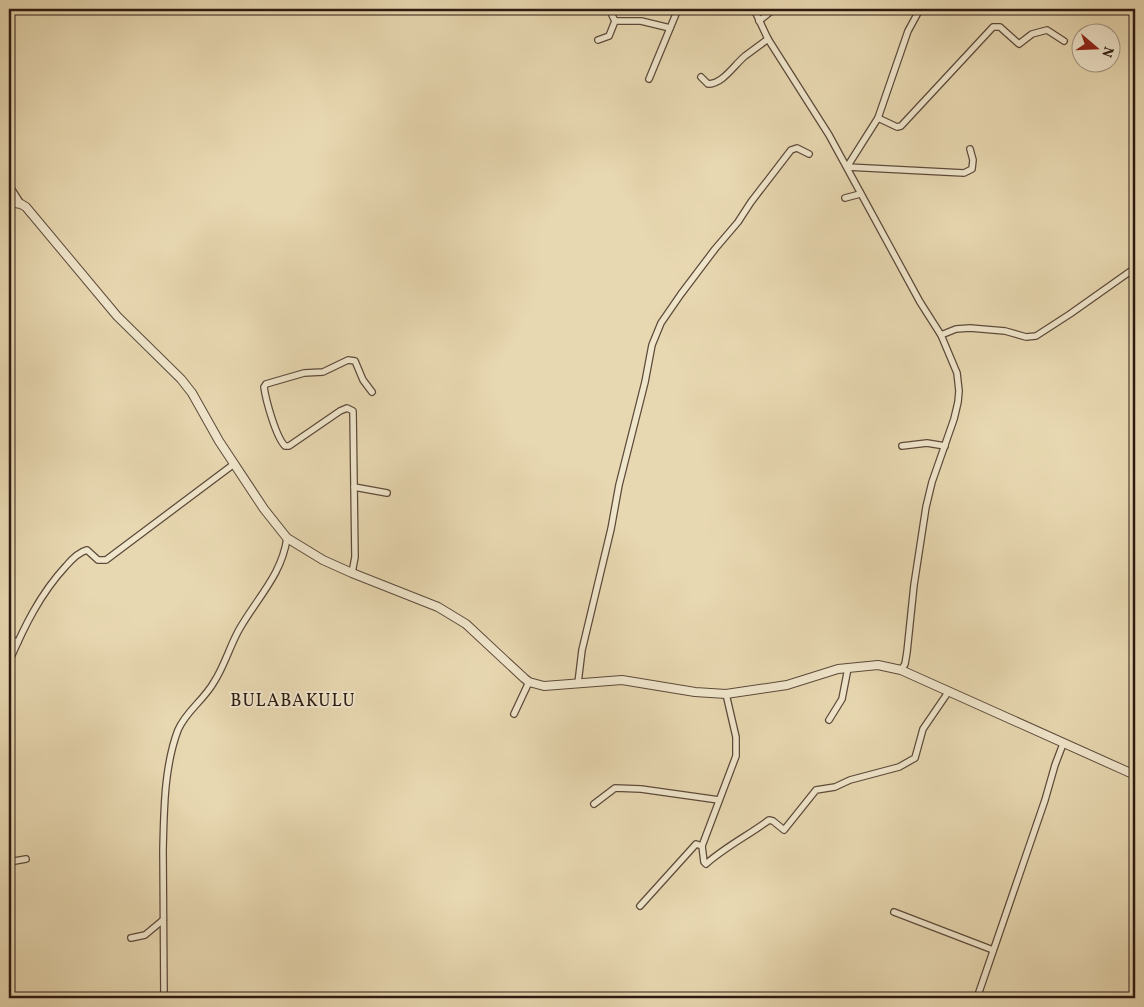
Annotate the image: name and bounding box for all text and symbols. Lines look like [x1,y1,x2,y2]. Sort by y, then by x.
north arrow [1072,22,1122,72]
text: N [1096,44,1118,60]
district label: BULABAKULU [230,689,356,714]

